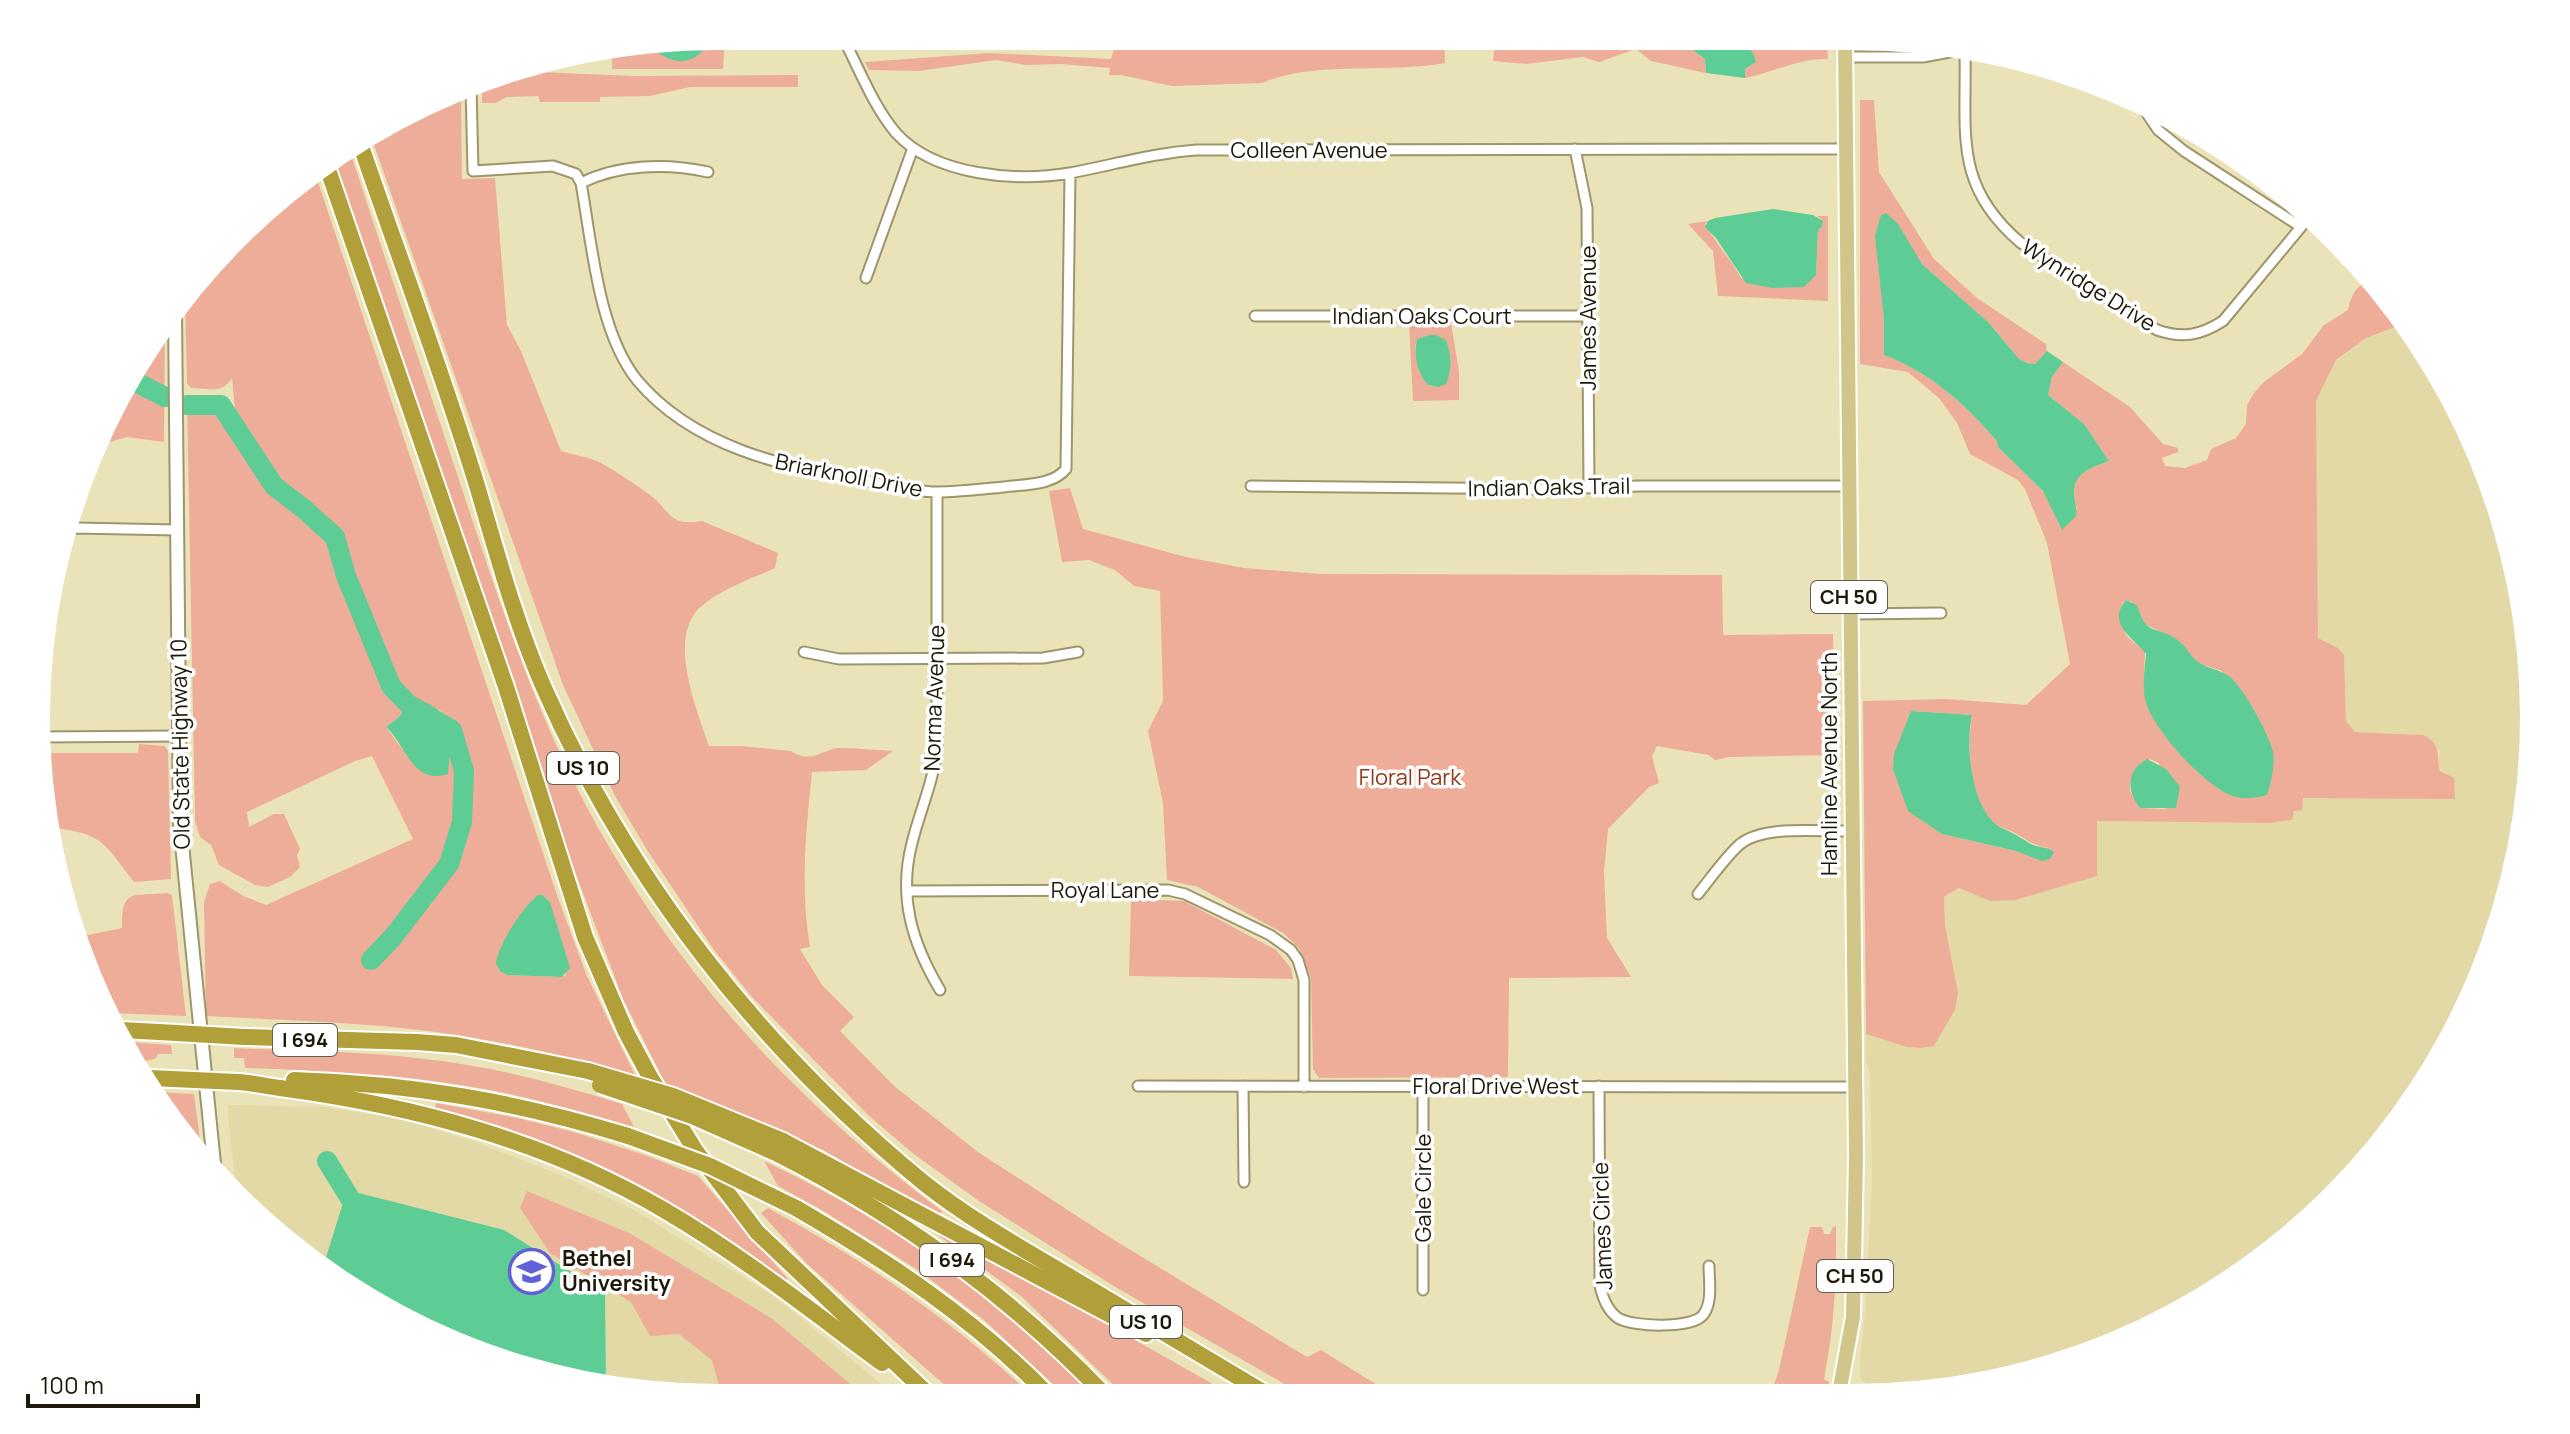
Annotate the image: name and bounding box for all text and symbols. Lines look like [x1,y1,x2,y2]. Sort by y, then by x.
street label: Colleen Avenue [1230,135,1388,165]
street label: Wynridge Drive [2016,232,2162,338]
street label: James Avenue [1573,245,1603,391]
street label: Indian Oaks Court [1332,301,1512,331]
street label: Briarknoll Drive [773,446,925,504]
street label: Indian Oaks Trail [1467,471,1631,503]
road number: CH 50 [1811,581,1887,613]
street label: Norma Avenue [916,624,952,772]
street label: Old State Highway 10 [163,638,197,850]
street label: Hamline Avenue North [1814,652,1844,876]
road number: US 10 [547,752,619,784]
park label: Floral Park [1359,762,1462,792]
street label: Royal Lane [1051,875,1159,905]
road number: I 694 [273,1024,337,1056]
street label: Floral Drive West [1413,1071,1580,1101]
street label: Gale Circle [1408,1134,1438,1242]
street label: James Circle [1585,1161,1619,1291]
place label: Bethel University [562,1243,671,1298]
road number: I 694 [920,1244,984,1276]
school or university icon: Bethel University [507,1247,555,1295]
road number: CH 50 [1817,1260,1893,1292]
road number: US 10 [1110,1306,1182,1338]
scale bar [28,1358,198,1408]
text: 100 m [40,1368,104,1401]

